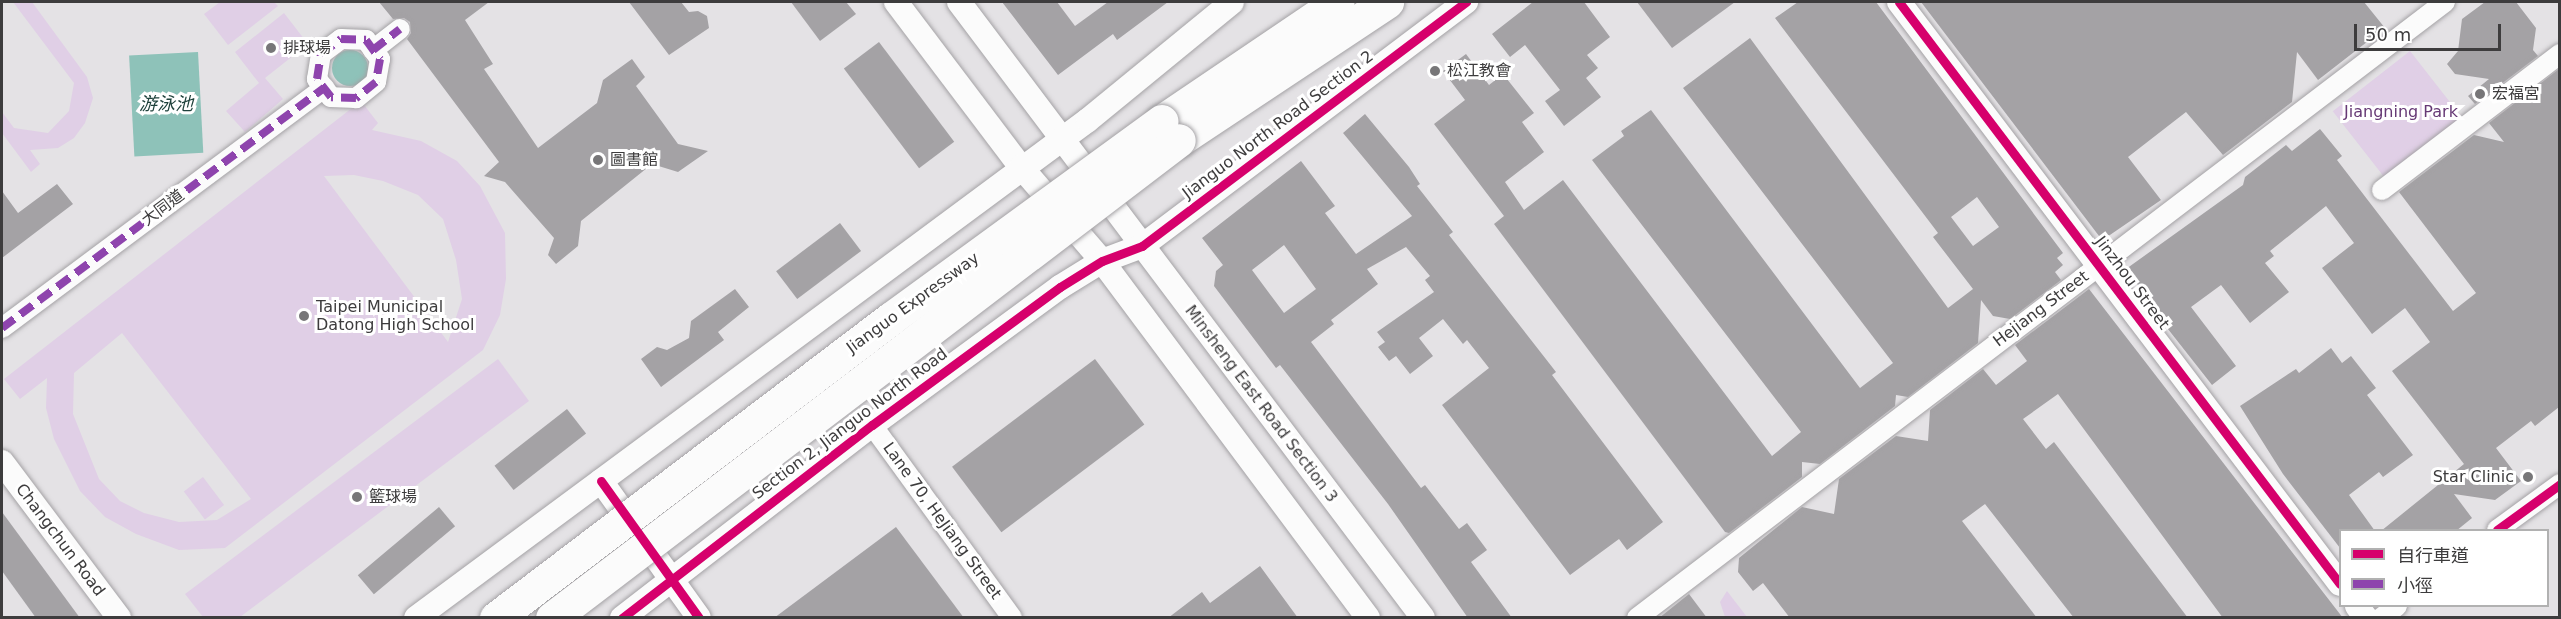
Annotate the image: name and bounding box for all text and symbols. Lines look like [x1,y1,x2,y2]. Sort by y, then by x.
scale bar [2357,12,2504,50]
text: 50 m [2365,24,2411,45]
place label: 排球場 [283,38,331,58]
marker: 排球場 [264,41,278,55]
street label: Jianguo North Road Section 2 [1179,47,1377,203]
place label: 松江教會 [1447,61,1511,81]
marker: 松江教會 [1428,64,1442,78]
place label: 宏福宮 [2492,84,2540,104]
marker: 宏福宮 [2473,87,2487,101]
water label: 游泳池 [139,93,193,115]
park label: Jiangning Park [2344,102,2458,122]
place label: 圖書館 [610,150,658,170]
marker: 圖書館 [591,153,605,167]
street label: 大同道 [138,186,188,230]
street label: Jinzhou Street [2091,233,2173,333]
street label: Jianguo Expressway [843,248,983,358]
street label: Hejiang Street [1989,267,2093,351]
place label: Taipei Municipal Datong High School [316,297,475,335]
street label: Minsheng East Road Section 3 [1181,302,1341,506]
marker: Taipei Municipal Datong High School [297,309,311,323]
street label: Section 2, Jianguo North Road [749,344,951,504]
street label: Lane 70, HeJiang Street [879,439,1005,603]
place label: Star Clinic [2433,467,2514,487]
marker: Star Clinic [2519,468,2537,486]
street label: Changchun Road [11,480,109,600]
place label: 籃球場 [369,487,417,507]
marker: 籃球場 [350,490,364,504]
legend [2339,529,2549,607]
text: 自行車道 [2397,545,2469,566]
text: 小徑 [2397,575,2433,596]

